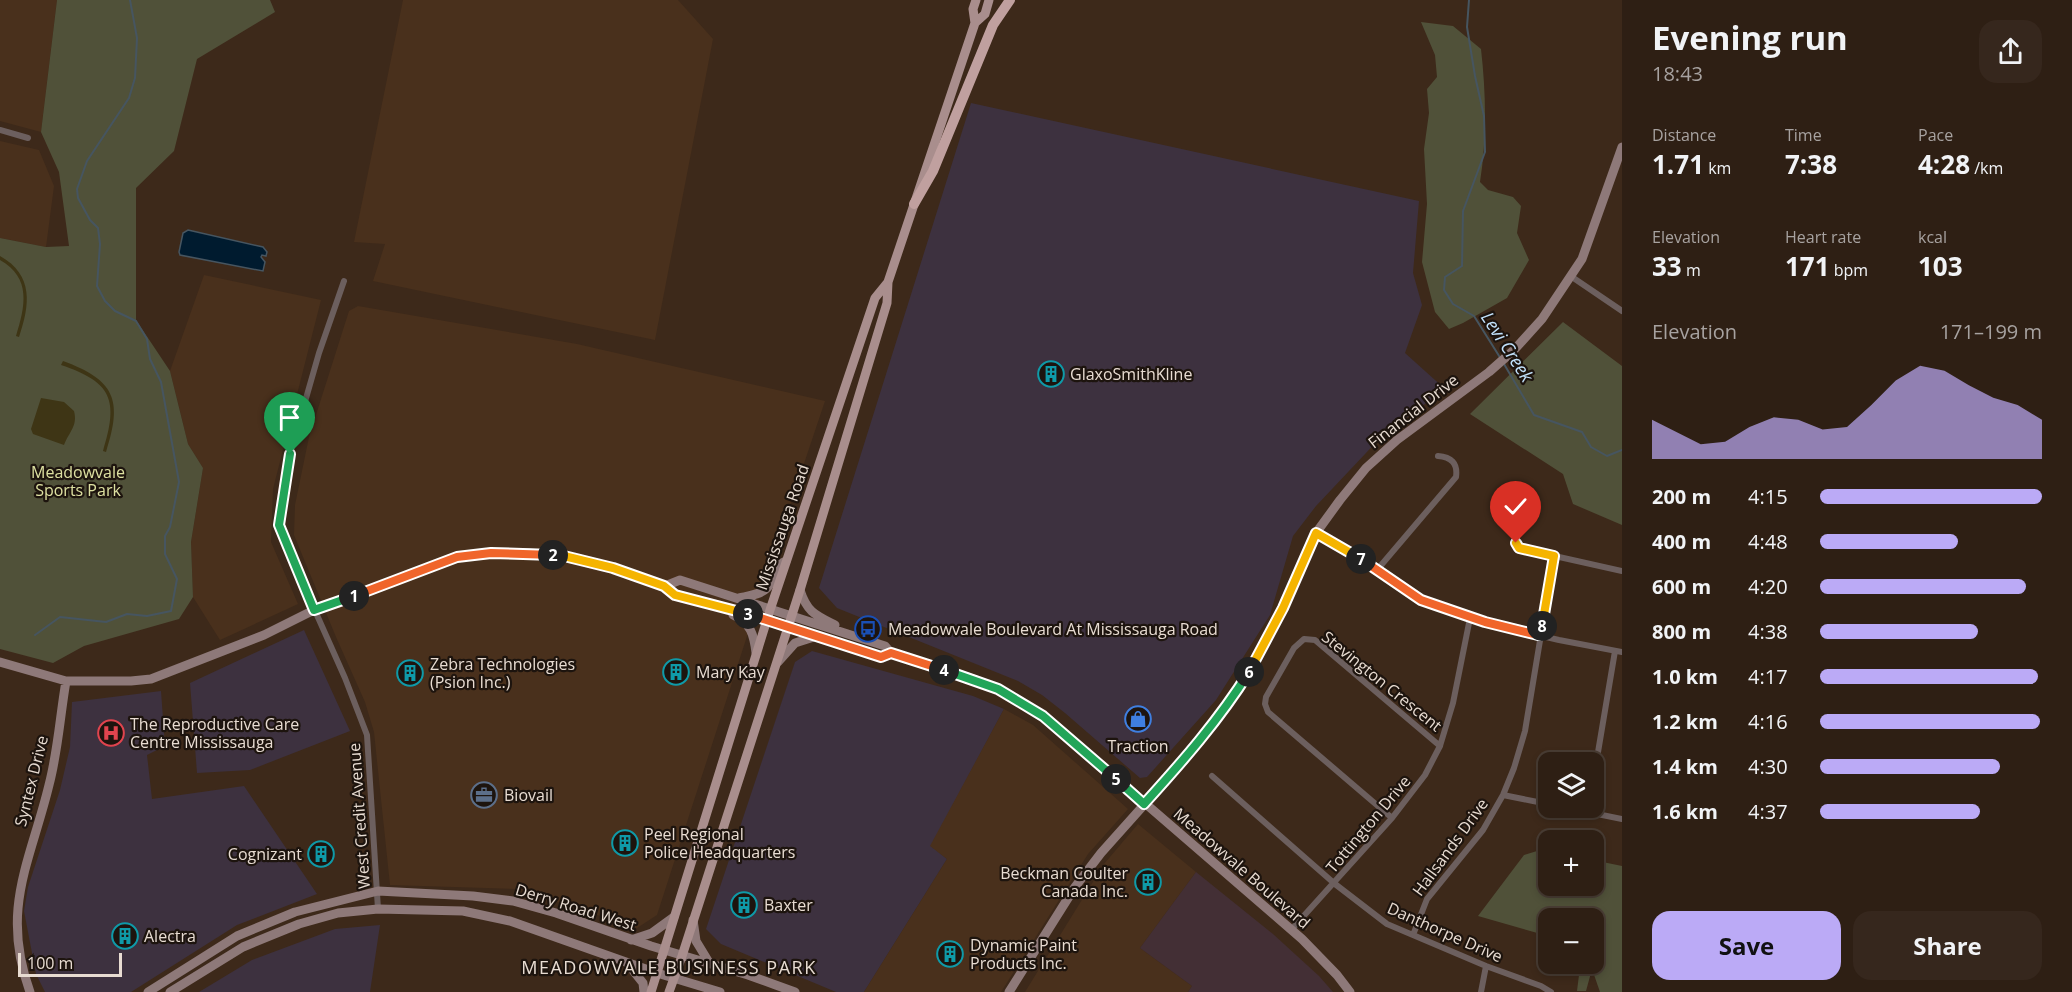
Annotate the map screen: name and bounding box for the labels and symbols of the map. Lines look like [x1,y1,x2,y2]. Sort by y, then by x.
water label: Levi Creek [1476,307,1540,387]
building icon: GlaxoSmithKline [1036,359,1066,389]
place label: GlaxoSmithKline [1070,363,1192,385]
street label: Financial Drive [1363,369,1463,453]
pin [264,392,315,454]
park label: Meadowvale Sports Park [31,461,125,501]
street label: Mississauga Road [750,461,814,593]
pin [1490,481,1541,543]
pin: 2 [538,540,568,570]
pin: 7 [1346,544,1376,574]
pin: 1 [339,581,369,611]
pin: 3 [733,599,763,629]
pin: 8 [1527,611,1557,641]
bus stop icon: Meadowvale Boulevard At Mississauga Road [853,614,883,644]
place label: Meadowvale Boulevard At Mississauga Road [888,618,1218,640]
street label: Stevington Crescent [1317,626,1447,737]
place label: Zebra Technologies (Psion Inc.) [430,653,575,693]
pin: 4 [929,655,959,685]
building icon: Mary Kay [661,657,691,687]
pin: 6 [1234,657,1264,687]
building icon: Zebra Technologies (Psion Inc.) [395,658,425,688]
place label: Mary Kay [696,661,766,683]
shop icon: Traction [1123,704,1153,734]
place label: The Reproductive Care Centre Mississauga [130,713,299,753]
hospital icon: The Reproductive Care Centre Mississauga [96,718,126,748]
street label: Syntex Drive [9,733,53,829]
place label: Traction [1107,735,1169,757]
street label: West Credit Avenue [343,742,375,890]
pin: 5 [1101,764,1131,794]
street label: Tottington Drive [1321,771,1415,877]
office icon: Biovail [469,780,499,810]
place label: Biovail [504,784,553,806]
street label: Hallsands Drive [1407,794,1493,900]
street label: Meadowvale Boulevard [1169,803,1315,933]
place label: Peel Regional Police Headquarters [644,823,795,863]
building icon: Peel Regional Police Headquarters [610,828,640,858]
building icon: Cognizant [306,839,336,869]
place label: Cognizant [228,843,302,865]
place label: Beckman Coulter Canada Inc. [1000,862,1128,902]
building icon: Beckman Coulter Canada Inc. [1133,867,1163,897]
street label: Derry Road West [513,878,639,936]
building icon: Baxter [729,890,759,920]
place label: Baxter [764,894,813,916]
street label: Danthorpe Drive [1384,897,1506,967]
building icon: Alectra [110,921,140,951]
place label: Alectra [144,925,196,947]
place label: Dynamic Paint Products Inc. [970,934,1077,974]
building icon: Dynamic Paint Products Inc. [935,939,965,969]
scale bar [18,950,122,978]
district label: MEADOWVALE BUSINESS PARK [521,955,817,979]

